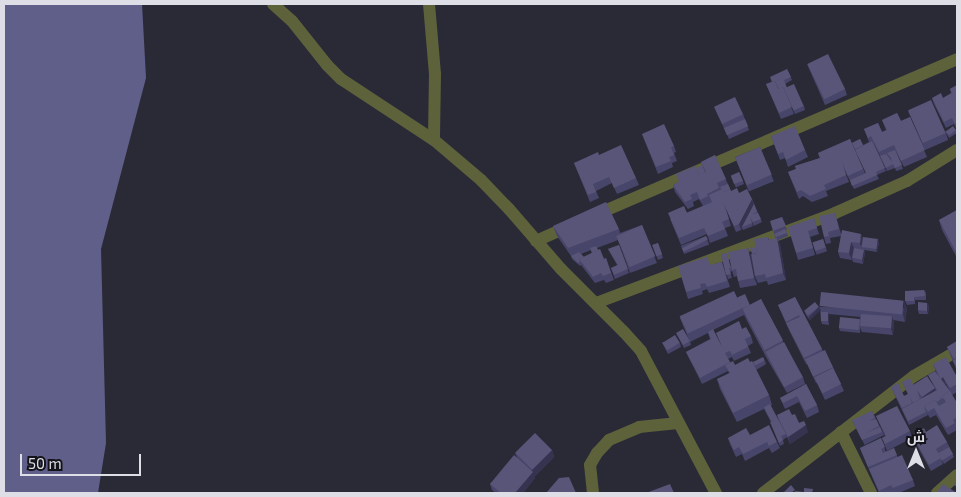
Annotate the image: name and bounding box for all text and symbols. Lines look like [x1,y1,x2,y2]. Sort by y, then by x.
north arrow [891,427,941,477]
text: ش [907,428,925,445]
scale bar [22,444,144,476]
text: 50 m [28,454,62,472]

